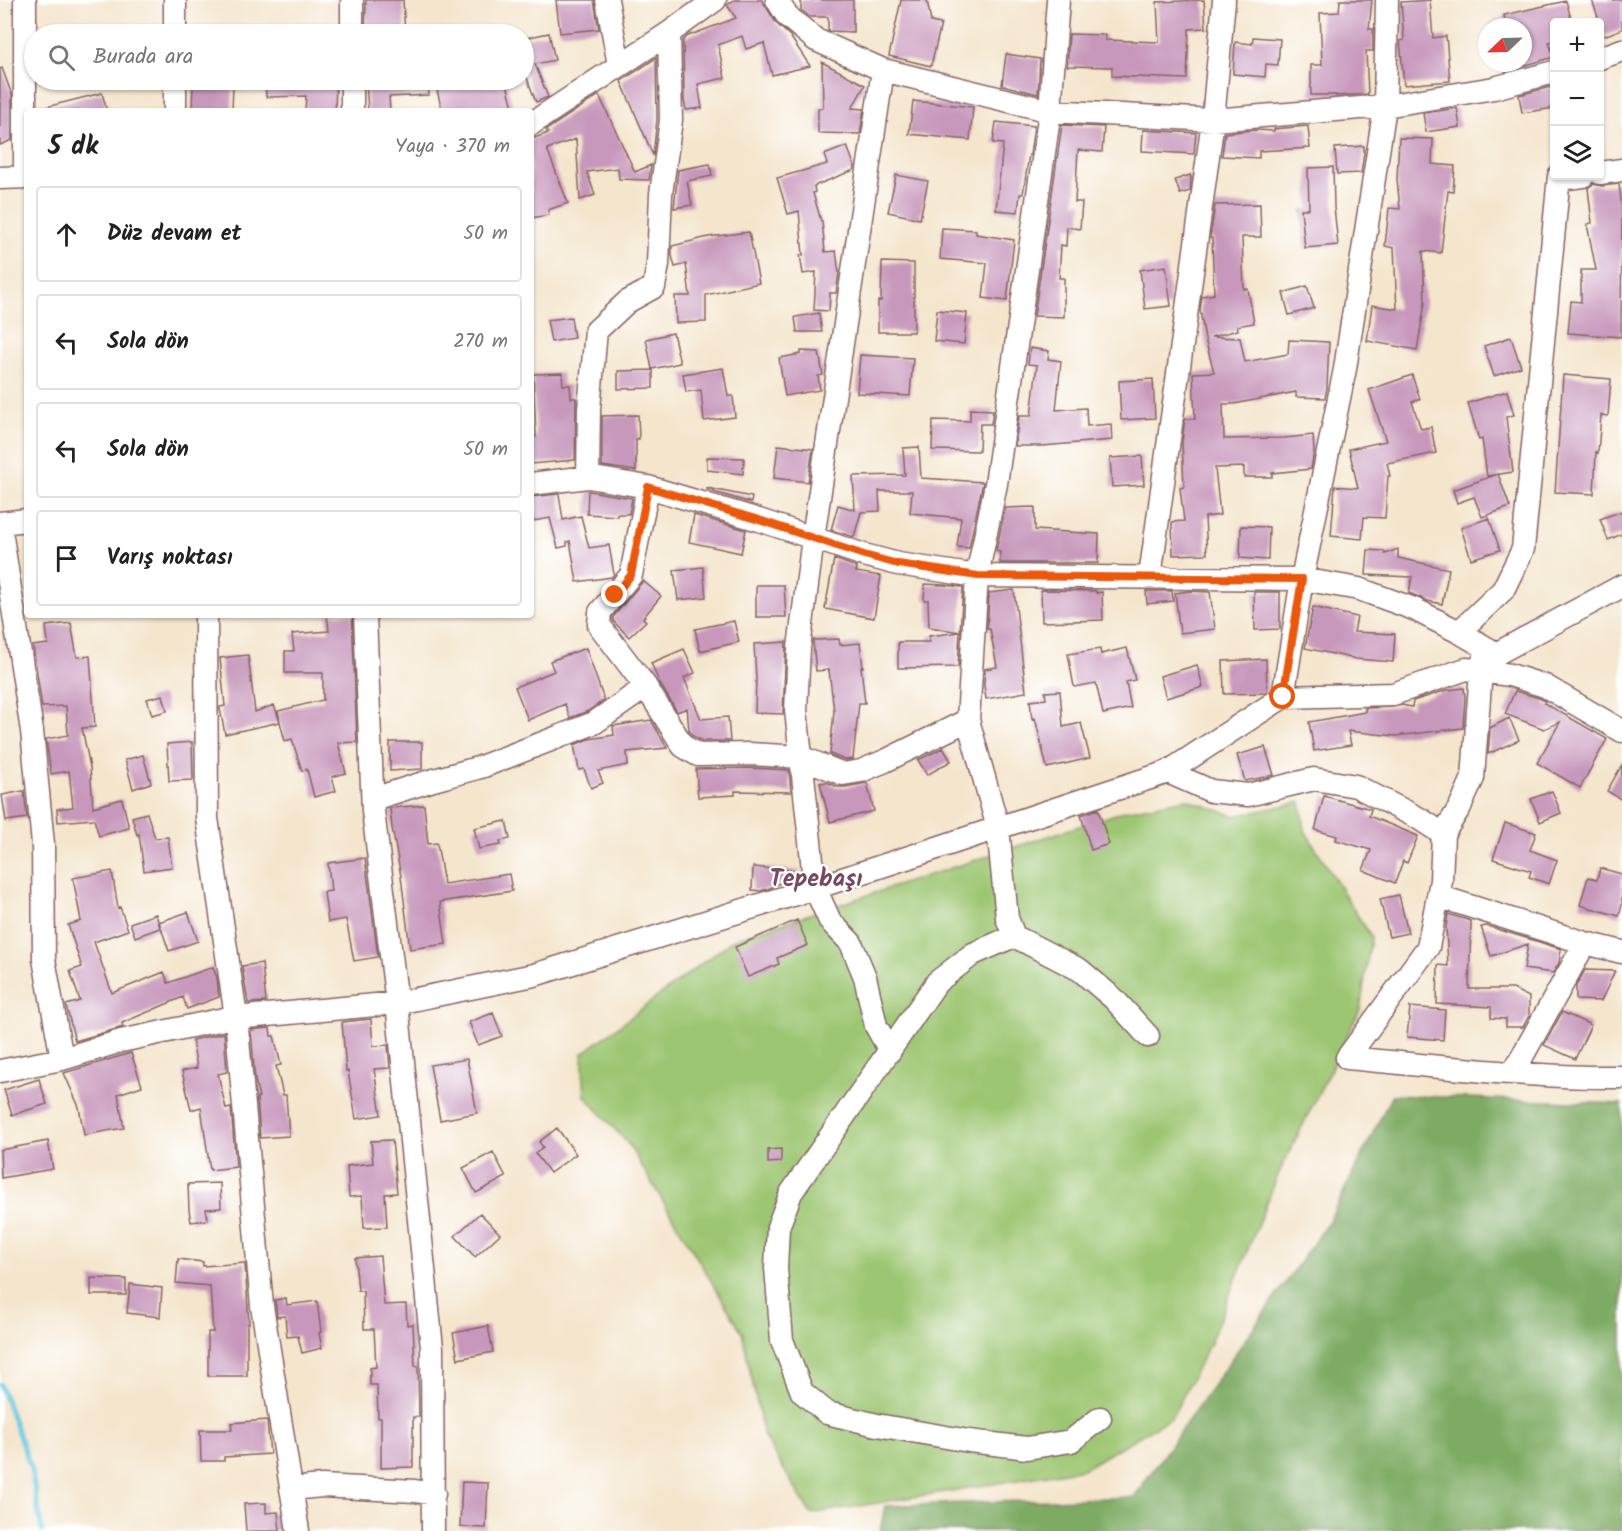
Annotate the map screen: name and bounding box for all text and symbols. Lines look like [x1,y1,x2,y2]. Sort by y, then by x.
north arrow [1478,18,1532,72]
map controls [1550,18,1604,180]
button: + [1550,18,1604,72]
search box [24,24,534,90]
text: Burada ara [93,40,193,75]
icon: search [45,41,78,74]
button: − [1550,72,1604,126]
text: 5 dk [48,126,98,168]
button: layers [1550,126,1604,180]
text: Yaya · 370 m [395,131,510,163]
text: Düz devam et [107,217,241,252]
icon: ahead [50,218,83,251]
text: 50 m [463,218,508,250]
text: Sola dön [107,325,189,360]
icon: left [50,326,83,359]
text: 270 m [453,326,508,358]
text: Sola dön [107,433,189,468]
icon: left [50,434,83,467]
text: 50 m [463,434,508,466]
text: Varış noktası [107,541,233,576]
icon: arrive [50,542,83,575]
route end [601,581,627,607]
route start [1269,683,1295,709]
district label: Tepebaşı [770,860,862,899]

